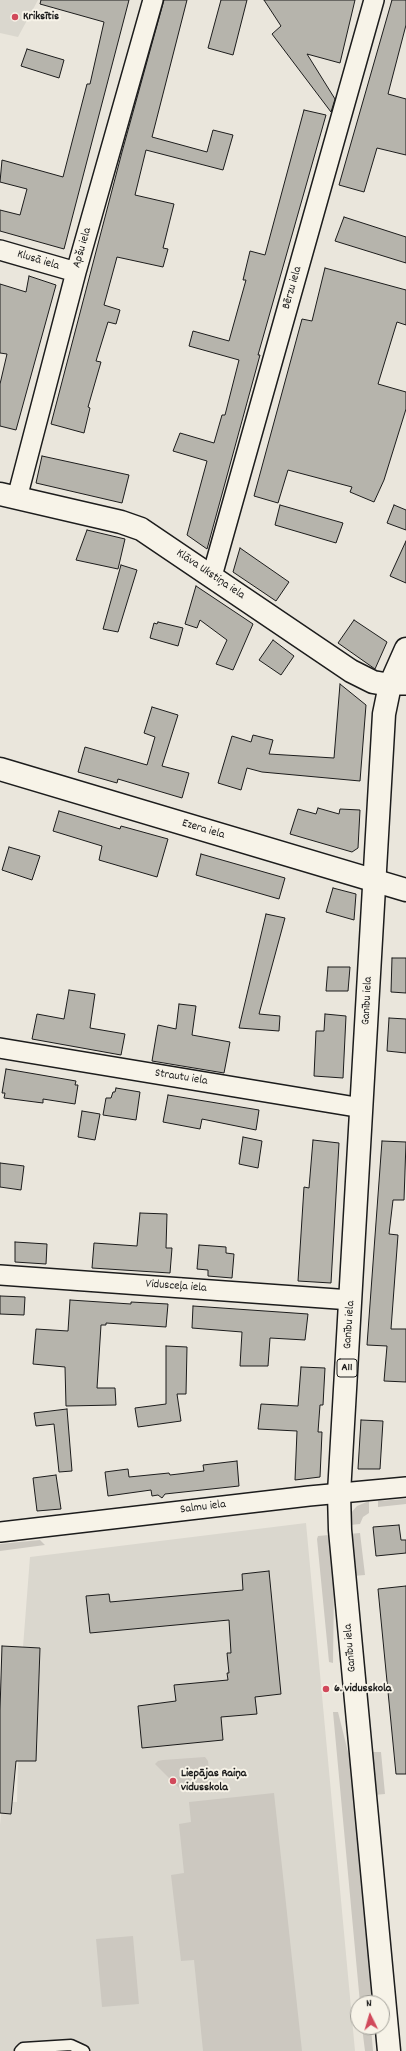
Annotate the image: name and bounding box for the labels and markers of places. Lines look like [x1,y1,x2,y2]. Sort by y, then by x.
place label: Kriksītis [23,10,59,24]
marker: Kriksītis [10,12,20,22]
place label: 6. vidusskola [334,1682,391,1696]
marker: 6. vidusskola [321,1684,331,1694]
place label: Liepājas Raiņa vidusskola [181,1767,246,1795]
marker: Liepājas Raiņa vidusskola [168,1776,178,1786]

